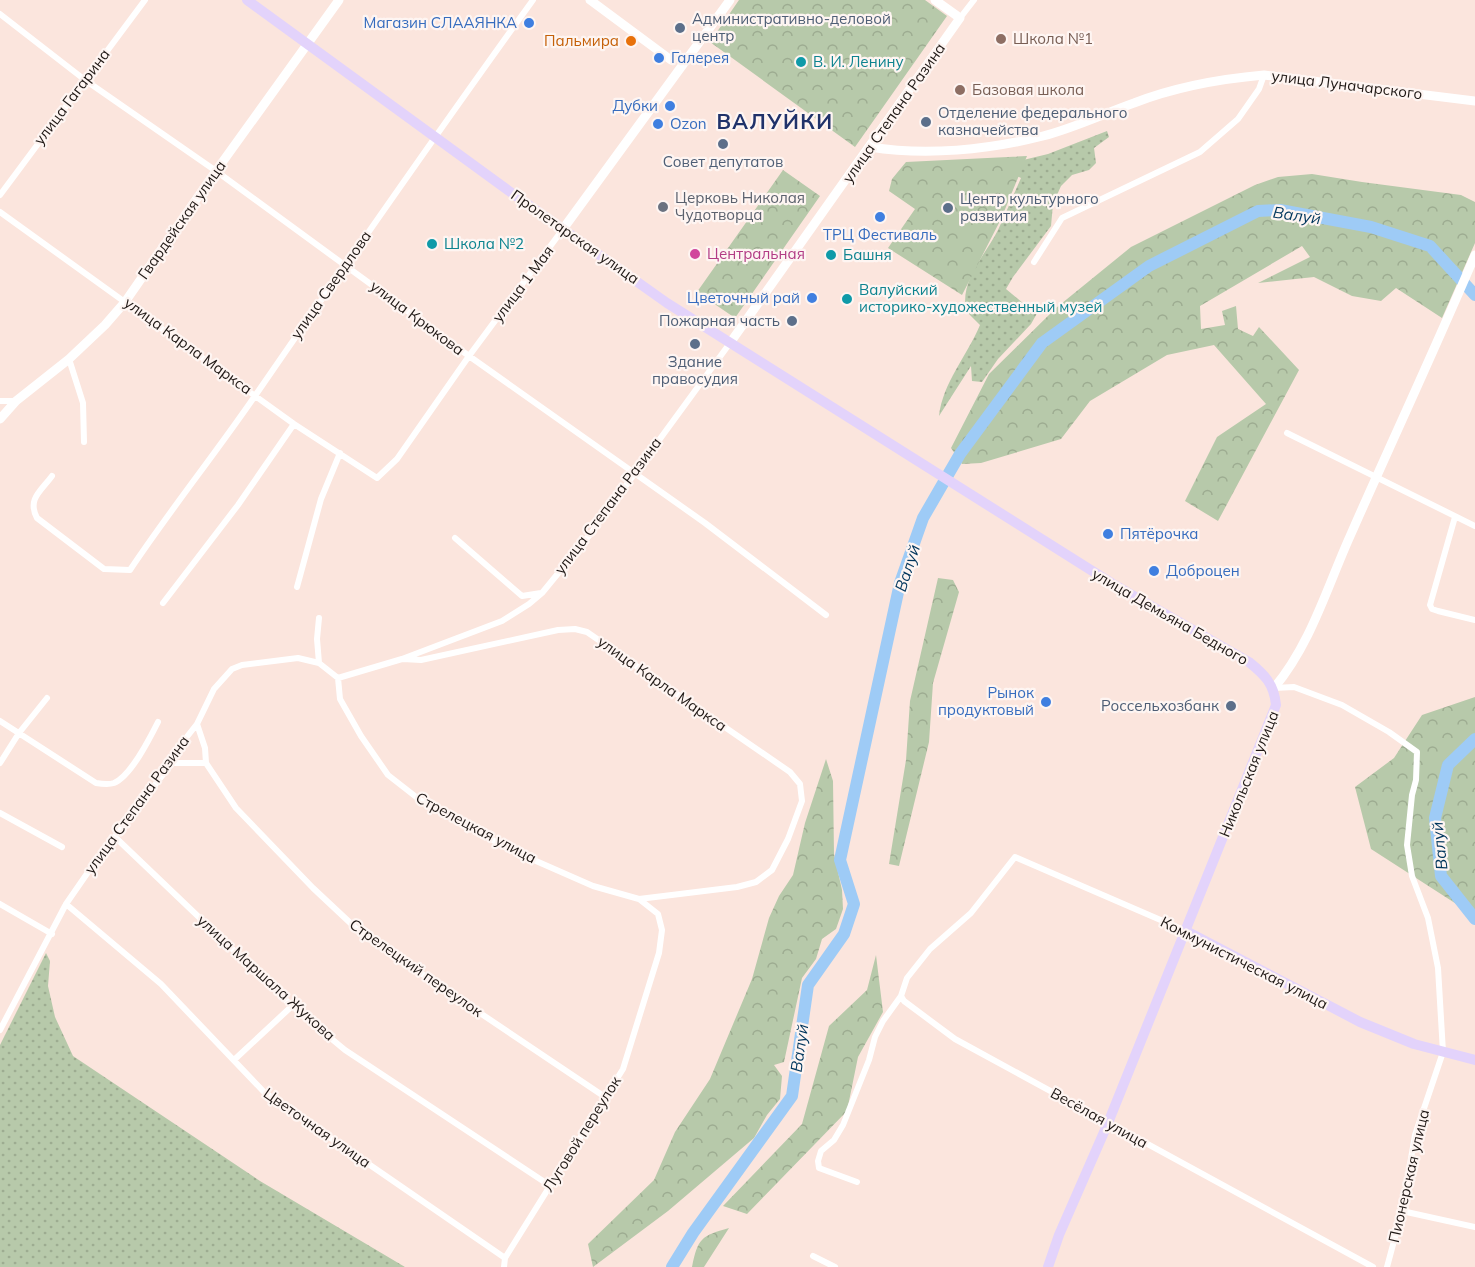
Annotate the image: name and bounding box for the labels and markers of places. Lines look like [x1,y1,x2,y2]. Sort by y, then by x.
place label: Административно-деловой центр [692,9,891,45]
place label: Магазин СЛААЯНКА [364,13,517,32]
marker: Магазин СЛААЯНКА [522,16,536,30]
marker: Административно-деловой центр [673,21,687,35]
place label: Школа №1 [1013,29,1093,48]
place label: Пальмира [544,31,619,50]
marker: Школа №1 [994,32,1008,46]
marker: Пальмира [624,34,638,48]
place label: Галерея [671,48,729,67]
marker: Галерея [652,51,666,65]
place label: В. И. Ленину [813,52,904,71]
marker: В. И. Ленину [794,55,808,69]
place label: Базовая школа [972,80,1084,99]
marker: Базовая школа [953,83,967,97]
place label: Дубки [612,96,658,115]
marker: Дубки [663,99,677,113]
place label: Отделение федерального казначейства [938,103,1127,139]
place label: Ozon [670,114,707,133]
marker: Отделение федерального казначейства [919,115,933,129]
marker: Ozon [651,117,665,131]
marker: Совет депутатов [716,137,730,151]
place label: Совет депутатов [663,152,783,171]
place label: Церковь Николая Чудотворца [675,188,805,224]
place label: Центр культурного развития [960,189,1099,225]
marker: Церковь Николая Чудотворца [656,200,670,214]
marker: Центр культурного развития [941,201,955,215]
marker: ТРЦ Фестиваль [873,210,887,224]
place label: ТРЦ Фестиваль [823,225,937,244]
place label: Школа №2 [444,234,524,253]
marker: Школа №2 [425,237,439,251]
place label: Центральная [707,244,805,263]
place label: Башня [843,245,892,264]
marker: Центральная [688,247,702,261]
marker: Башня [824,248,838,262]
place label: Валуйский историко-художественный музей [859,280,1102,316]
place label: Цветочный рай [687,288,800,307]
marker: Цветочный рай [805,291,819,305]
marker: Валуйский историко-художественный музей [840,292,854,306]
place label: Пожарная часть [659,311,780,330]
marker: Пожарная часть [785,314,799,328]
marker: Здание правосудия [688,337,702,351]
place label: Здание правосудия [652,352,738,388]
place label: Пятёрочка [1120,524,1198,543]
marker: Пятёрочка [1101,527,1115,541]
place label: Доброцен [1166,561,1240,580]
marker: Доброцен [1147,564,1161,578]
place label: Рынок продуктовый [938,683,1035,719]
marker: Рынок продуктовый [1039,695,1053,709]
place label: Россельхозбанк [1101,696,1220,715]
marker: Россельхозбанк [1224,699,1238,713]

